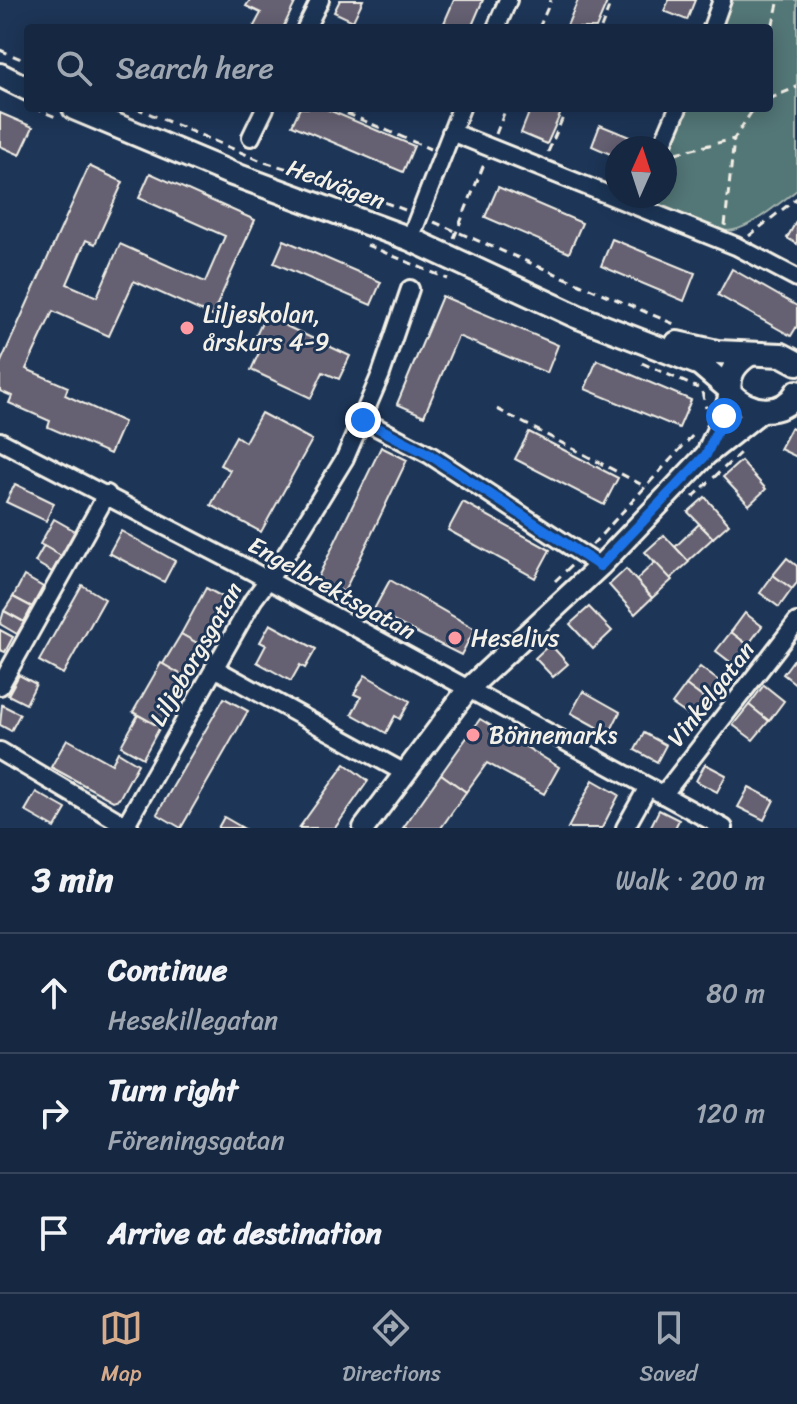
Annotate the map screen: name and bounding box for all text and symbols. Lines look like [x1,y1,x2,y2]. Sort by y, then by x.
search box [24,24,773,112]
text: Search here [116,41,274,95]
icon: search [52,46,96,90]
north arrow [605,136,677,208]
street label: Hedvägen [281,147,391,221]
place label: Liljeskolan, årskurs 4-9 [203,293,330,363]
marker: Liljeskolan, årskurs 4-9 [178,319,196,337]
route start [706,398,742,434]
route end [345,402,381,438]
street label: Engelbrektsgatan [240,524,424,652]
street label: Liljeborgsgatan [138,574,254,734]
place label: Heselivs [471,617,560,659]
marker: Heselivs [446,629,464,647]
street label: Vinkelgatan [656,632,766,756]
place label: Bönnemarks [489,714,618,756]
marker: Bönnemarks [464,726,482,744]
text: 3 min [32,850,113,910]
text: Walk · 200 m [616,857,765,903]
text: Continue [108,943,227,997]
text: 80 m [706,970,765,1016]
icon: ahead [32,971,76,1015]
text: Hesekillegatan [108,997,278,1043]
text: Turn right [108,1063,238,1117]
text: 120 m [696,1090,765,1136]
icon: right [32,1091,76,1135]
text: Föreningsgatan [108,1117,284,1163]
text: Arrive at destination [108,1206,382,1260]
icon: arrive [32,1211,76,1255]
tab: Map [99,1306,143,1393]
tab: Directions [342,1306,441,1393]
tab: Saved [640,1306,698,1393]

